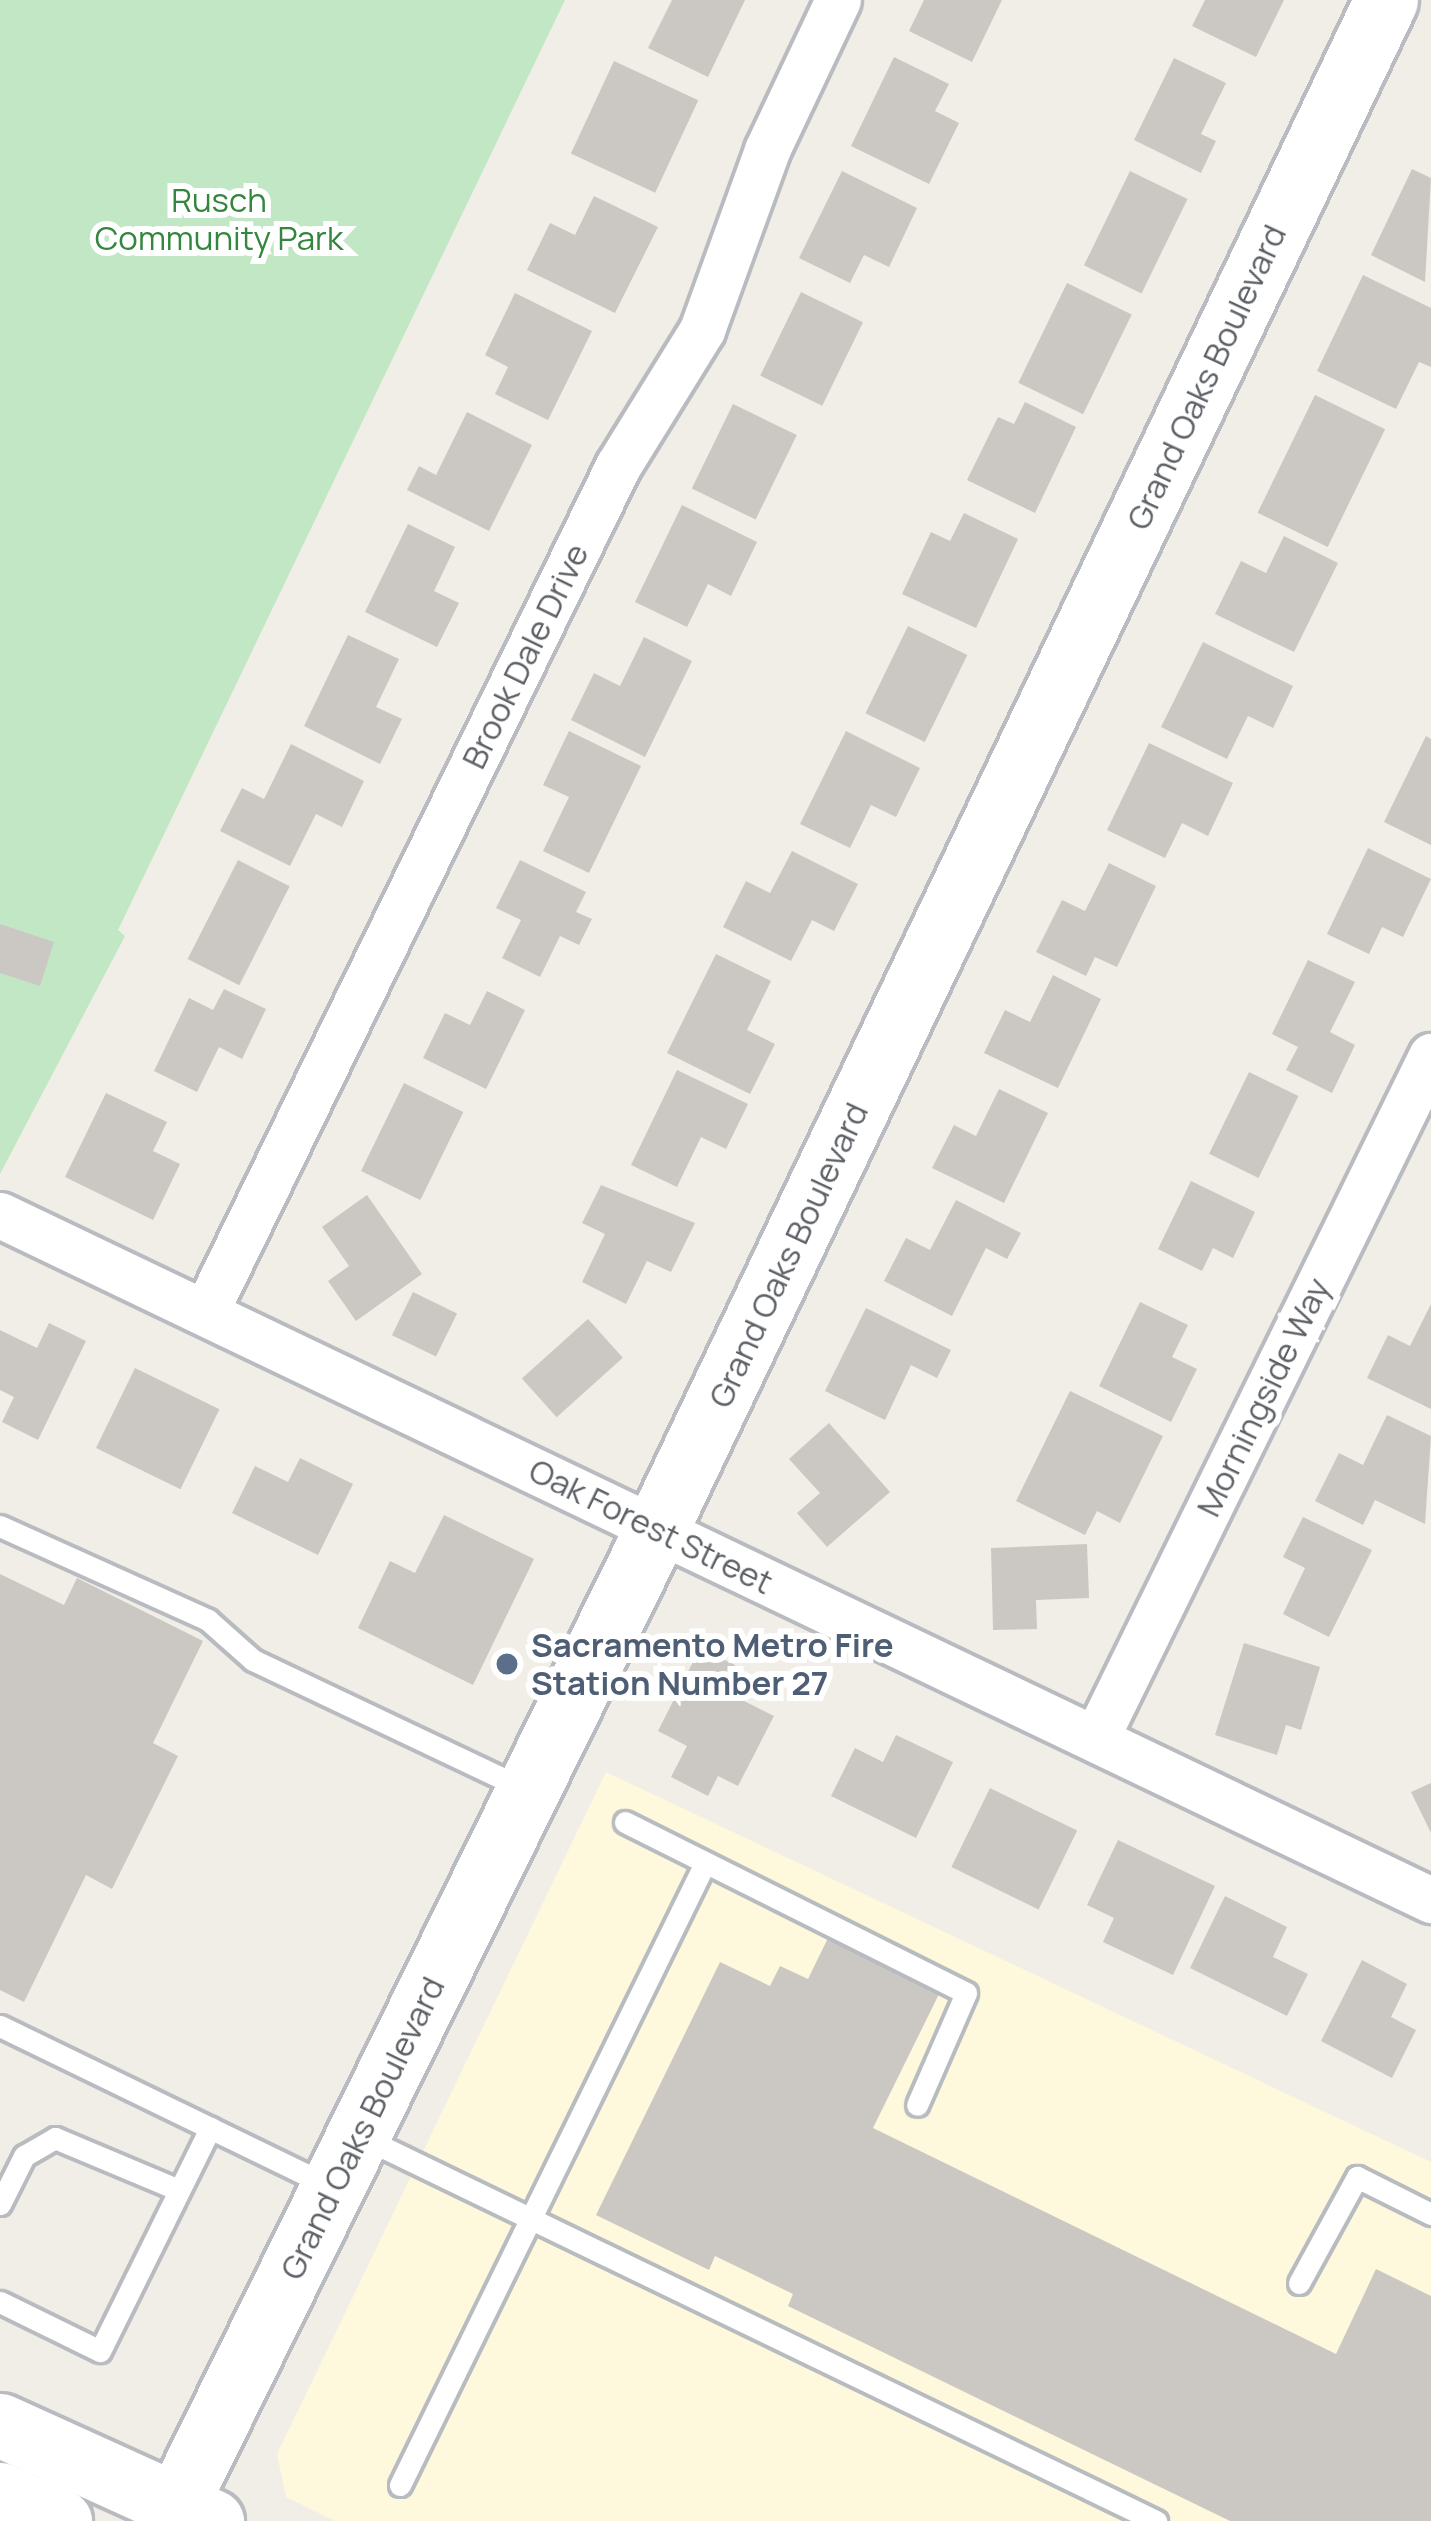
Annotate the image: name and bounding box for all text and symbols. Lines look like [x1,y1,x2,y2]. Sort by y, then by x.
park label: Rusch Community Park [95,180,343,258]
street label: Grand Oaks Boulevard [1118,218,1294,536]
street label: Brook Dale Drive [453,537,597,775]
street label: Grand Oaks Boulevard [700,1096,876,1414]
street label: Morningside Way [1188,1271,1338,1523]
street label: Oak Forest Street [523,1450,779,1602]
place label: Sacramento Metro Fire Station Number 27 [531,1625,894,1703]
marker: Sacramento Metro Fire Station Number 27 [494,1651,520,1677]
street label: Grand Oaks Boulevard [272,1970,452,2286]

